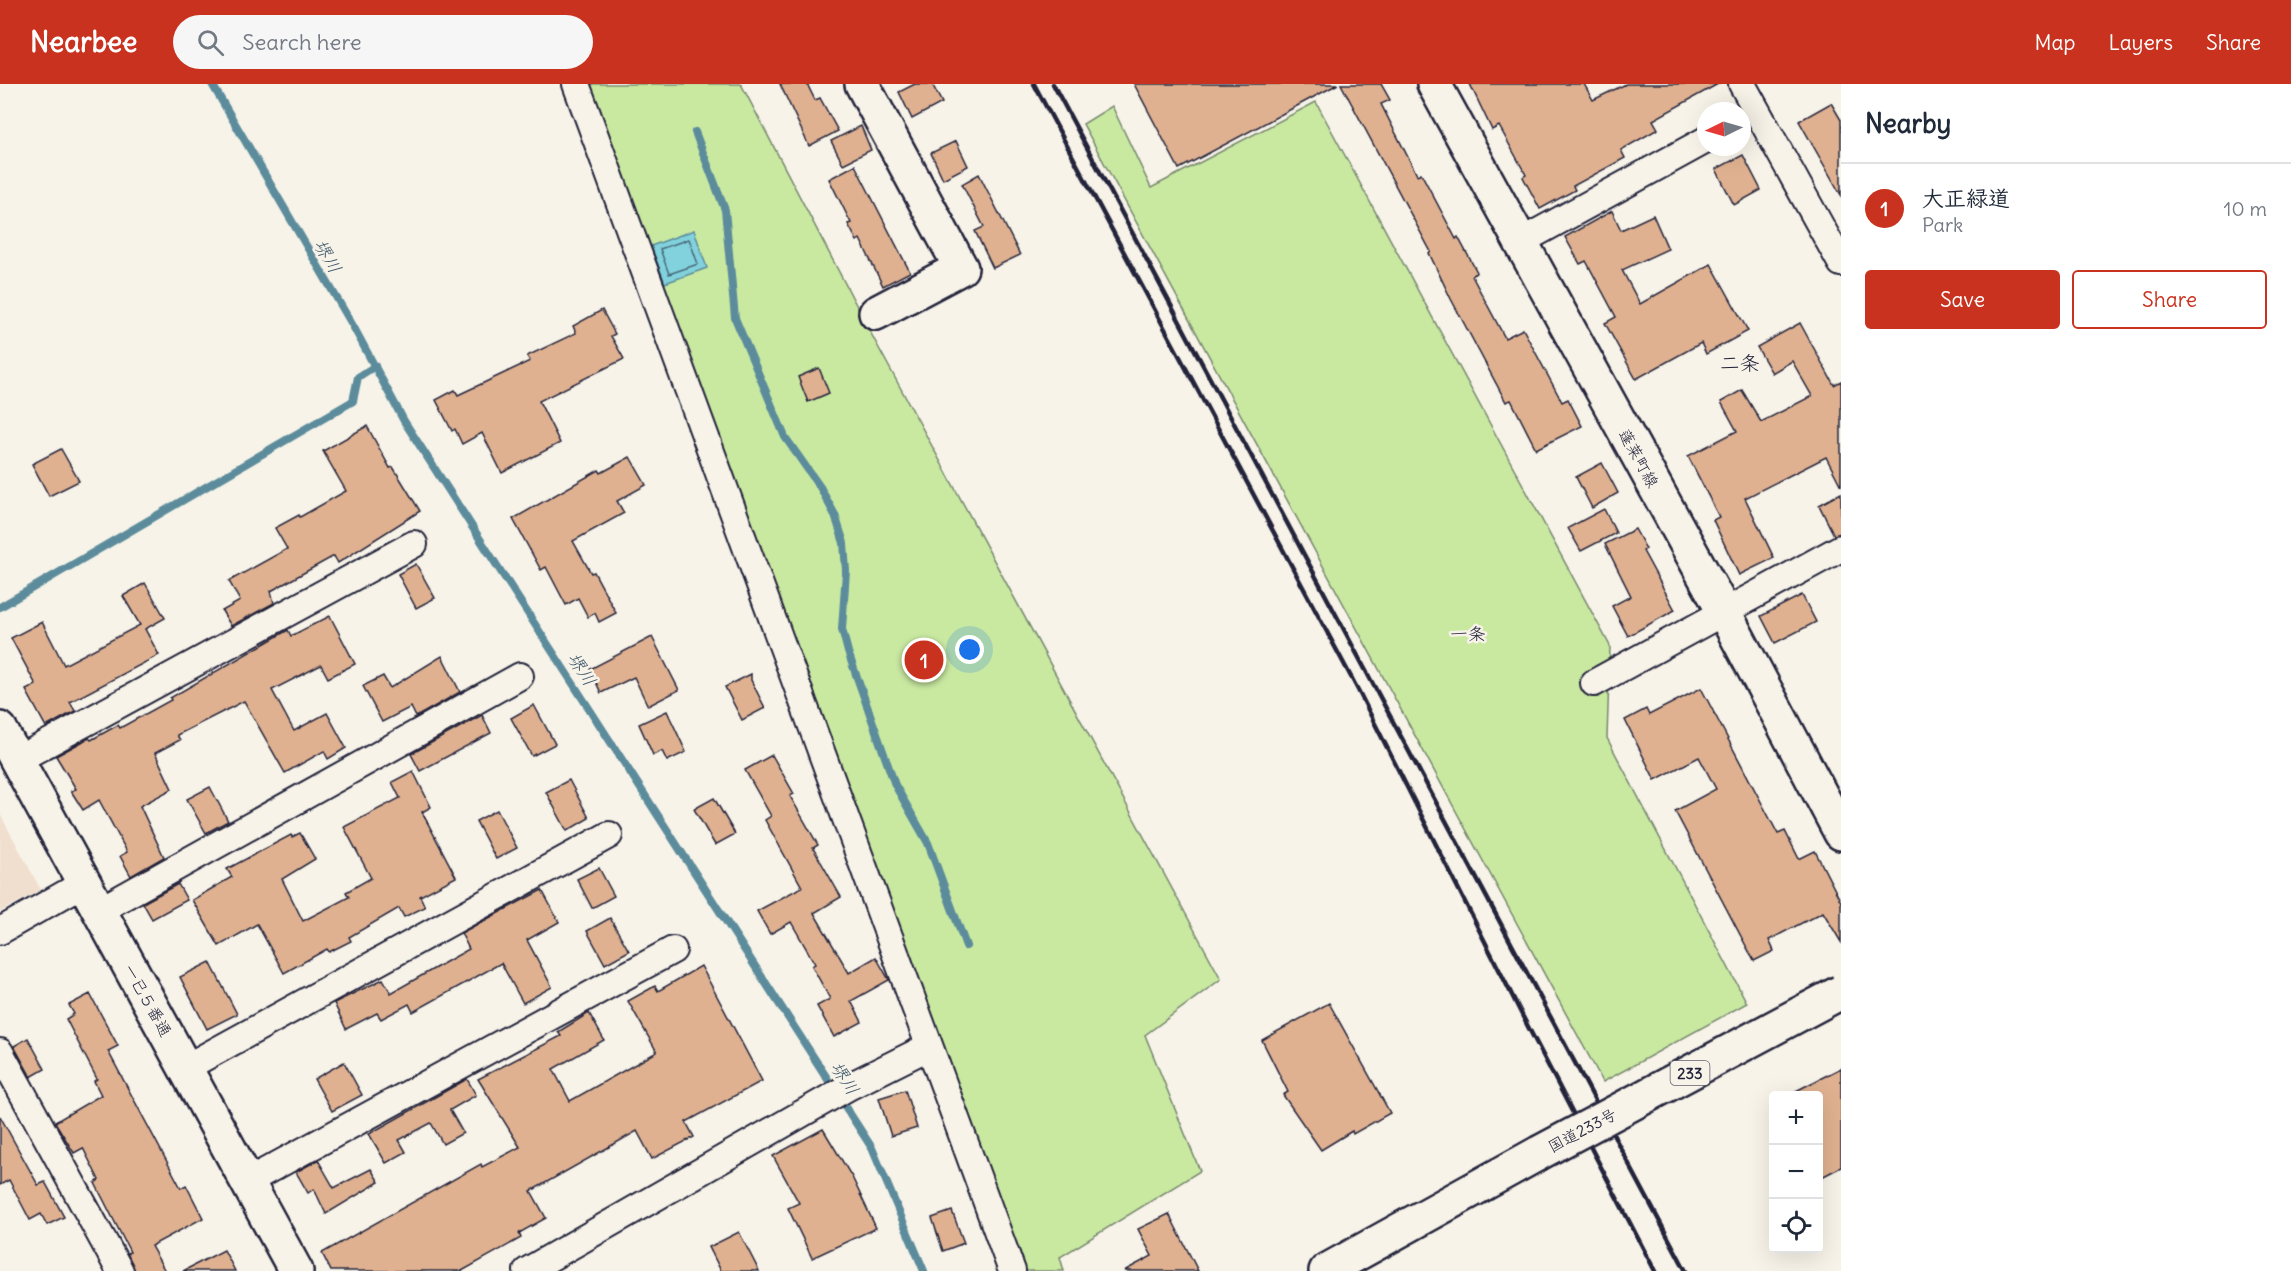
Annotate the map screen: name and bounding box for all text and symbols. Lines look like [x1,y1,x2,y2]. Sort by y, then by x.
search box [173,15,593,69]
text: Nearbee [30,24,137,60]
icon: search [194,26,227,59]
text: Search here [242,28,362,56]
text: Map [2035,29,2075,56]
text: Layers [2108,29,2173,56]
text: Share [2206,29,2261,56]
north arrow [1697,102,1751,156]
text: Nearby [1865,107,1951,140]
text: 大正緑道 [1922,184,2010,212]
text: 1 [1881,196,1888,221]
text: 10 m [2224,196,2267,221]
text: Park [1922,212,1963,237]
water label: 堺川 [309,235,347,277]
button: Save [1865,270,2060,329]
button: Share [2072,270,2267,329]
district label: 二条 [1720,350,1760,375]
street label: 蓬莱町線 [1615,425,1663,491]
district label: 一条 [1450,622,1486,645]
your location [955,635,984,664]
pin: 1 [904,638,944,682]
water label: 堺川 [563,648,601,690]
street label: 一已５番通 [120,960,176,1040]
water label: 堺川 [826,1057,864,1099]
road number: 233 [1670,1061,1710,1085]
map controls [1769,1091,1823,1253]
button: + [1769,1091,1823,1145]
street label: 国道233号 [1544,1104,1620,1156]
button: − [1769,1145,1823,1199]
button: locate [1769,1199,1823,1253]

